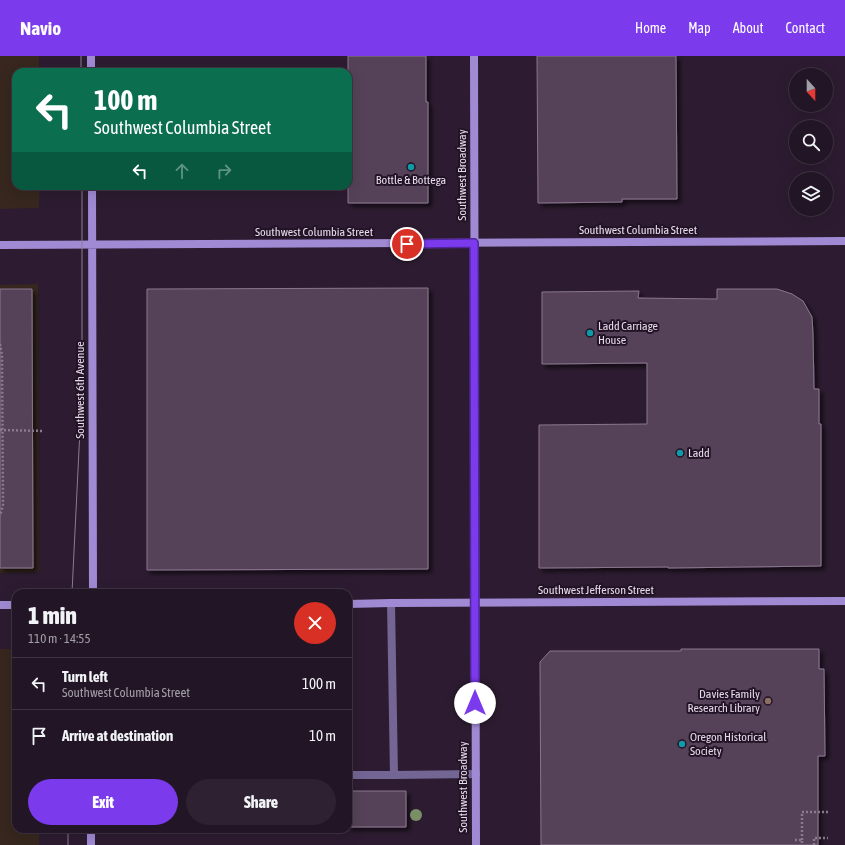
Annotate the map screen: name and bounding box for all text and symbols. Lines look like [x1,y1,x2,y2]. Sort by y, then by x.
text: Navio [20,17,61,39]
text: Home [635,20,666,36]
text: Map [688,20,711,36]
text: About [733,20,764,36]
text: Contact [786,20,825,36]
north arrow [789,68,833,112]
map controls [789,68,833,216]
icon: left [28,84,80,136]
text: 100 m [94,84,157,116]
text: Southwest Columbia Street [94,117,271,138]
button: search [789,120,833,164]
street label: Southwest Broadway [455,129,469,221]
icon: left [129,160,151,182]
icon: ahead [171,160,193,182]
icon: right [213,160,235,182]
marker: Bottle & Bottega [406,162,416,172]
button: layers [789,172,833,216]
place label: Bottle & Bottega [376,173,446,187]
street label: Southwest Columbia Street [579,223,698,237]
street label: Southwest Columbia Street [255,225,374,239]
pin [390,227,424,261]
icon: arrive [396,233,418,255]
place label: Ladd Carriage House [598,319,658,347]
marker: Ladd Carriage House [585,328,595,338]
street label: Southwest 6th Avenue [73,341,87,439]
place label: Ladd [688,446,710,460]
marker: Ladd [675,448,685,458]
street label: Southwest Jefferson Street [538,583,655,597]
text: 1 min [28,602,77,629]
button: close [294,602,336,644]
text: 110 m · 14:55 [28,631,91,646]
text: Turn left [62,668,108,685]
icon: left [28,673,50,695]
text: 100 m [302,675,336,692]
position arrow [454,682,496,724]
text: Southwest Columbia Street [62,685,190,700]
place label: Davies Family Research Library [687,687,760,715]
marker: Davies Family Research Library [763,696,773,706]
icon: arrive [28,725,50,747]
text: Arrive at destination [62,727,173,744]
text: 10 m [309,727,336,744]
place label: Oregon Historical Society [690,730,767,758]
marker: Oregon Historical Society [677,739,687,749]
street label: Southwest Broadway [456,741,470,833]
button: Exit [28,779,178,825]
button: Share [186,779,336,825]

